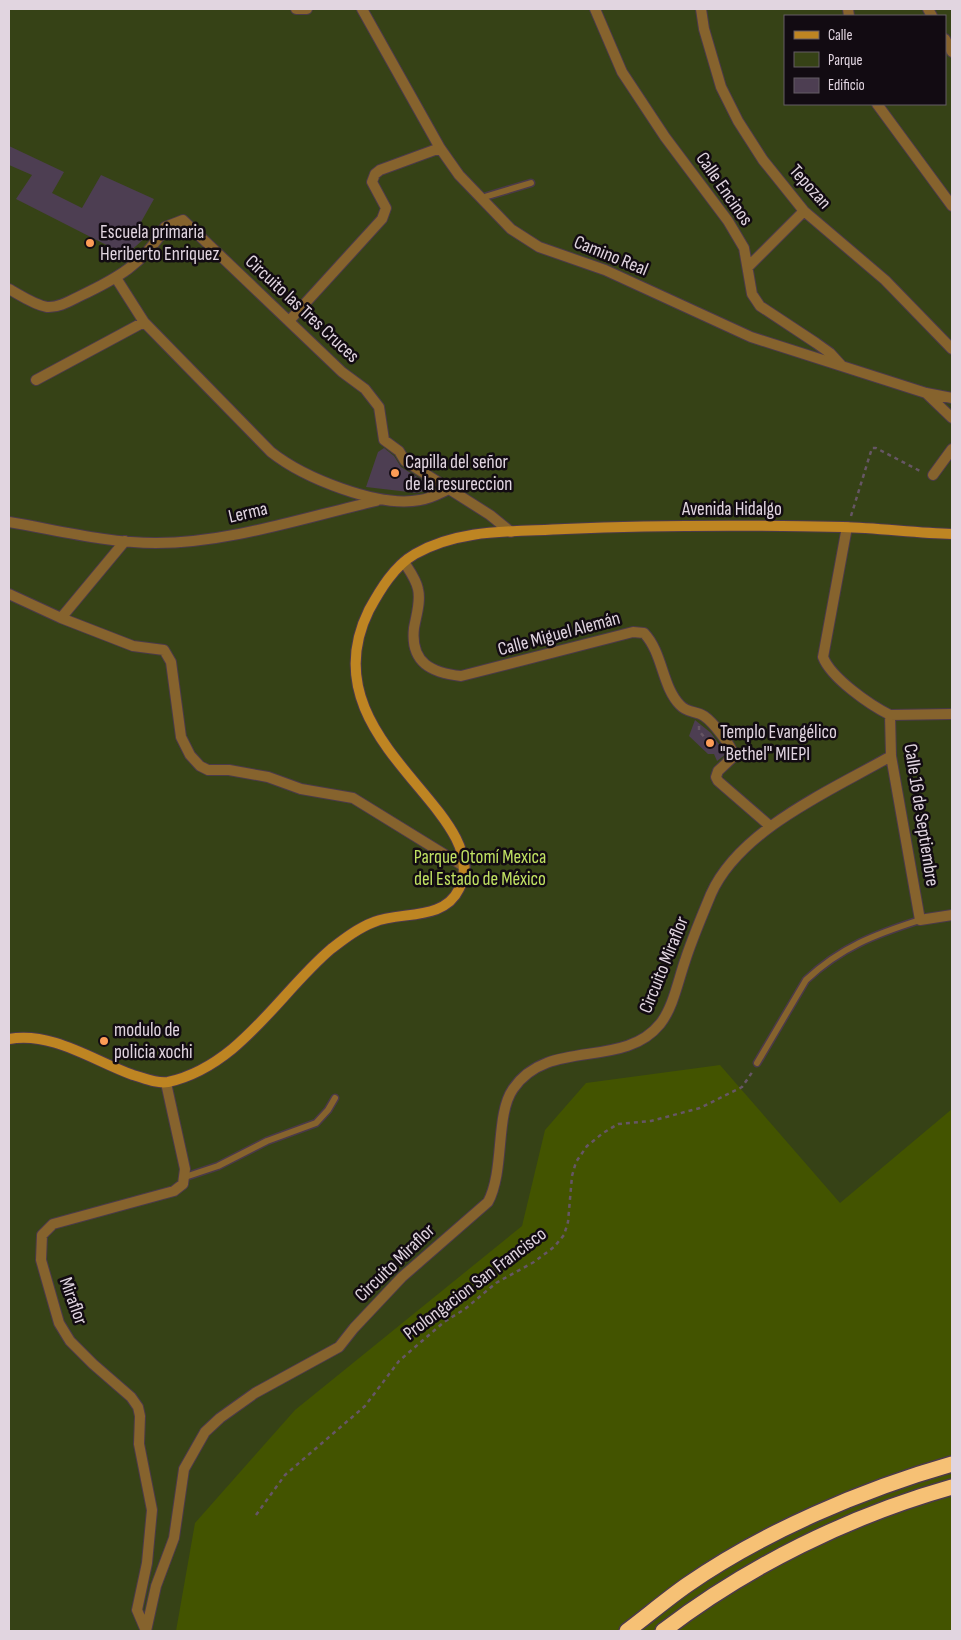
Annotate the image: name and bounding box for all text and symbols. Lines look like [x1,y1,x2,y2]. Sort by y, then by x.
legend [784,15,946,105]
text: Calle [828,26,852,45]
text: Parque [828,51,863,70]
text: Edificio [828,76,865,95]
street label: Calle Encinos [691,148,758,230]
street label: Tepozan [784,160,836,214]
place label: Escuela primaria Heriberto Enriquez [100,221,219,266]
street label: Camino Real [571,231,651,281]
marker: Escuela primaria Heriberto Enriquez [84,237,96,249]
street label: Circuito las Tres Cruces [240,250,364,368]
place label: Capilla del señor de la resureccion [405,451,512,496]
marker: Capilla del señor de la resureccion [389,467,401,479]
street label: Lerma [226,497,270,529]
street label: Avenida Hidalgo [681,498,782,521]
street label: Calle Miguel Alemán [495,607,623,661]
place label: Templo Evangélico "Bethel" MIEPI [720,721,837,766]
marker: Templo Evangélico "Bethel" MIEPI [704,737,716,749]
street label: Calle 16 de Septiembre [898,742,944,888]
park label: Parque Otomí Mexica del Estado de México [414,846,546,891]
street label: Circuito Miraflor [634,913,694,1017]
place label: modulo de policia xochi [114,1019,193,1064]
marker: modulo de policia xochi [98,1035,110,1047]
street label: Circuito Miraflor [350,1219,440,1307]
street label: Prolongacion San Francisco [399,1223,551,1345]
street label: Miraflor [54,1274,92,1328]

